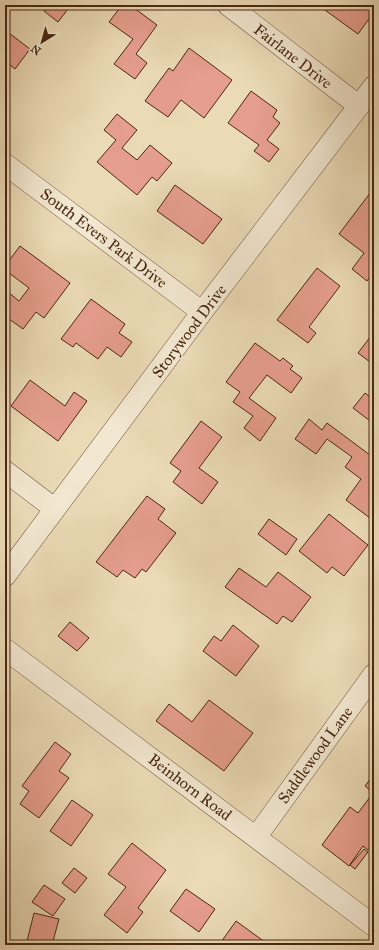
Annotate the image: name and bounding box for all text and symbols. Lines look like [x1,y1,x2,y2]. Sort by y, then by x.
street label: Fairlane Drive [250,20,336,93]
north arrow [22,22,62,62]
text: N [28,41,44,58]
street label: South Evers Park Drive [37,184,171,292]
street label: Storywood Drive [148,280,230,381]
street label: Saddlewood Lane [273,703,357,807]
street label: Beinhorn Road [145,749,235,825]

